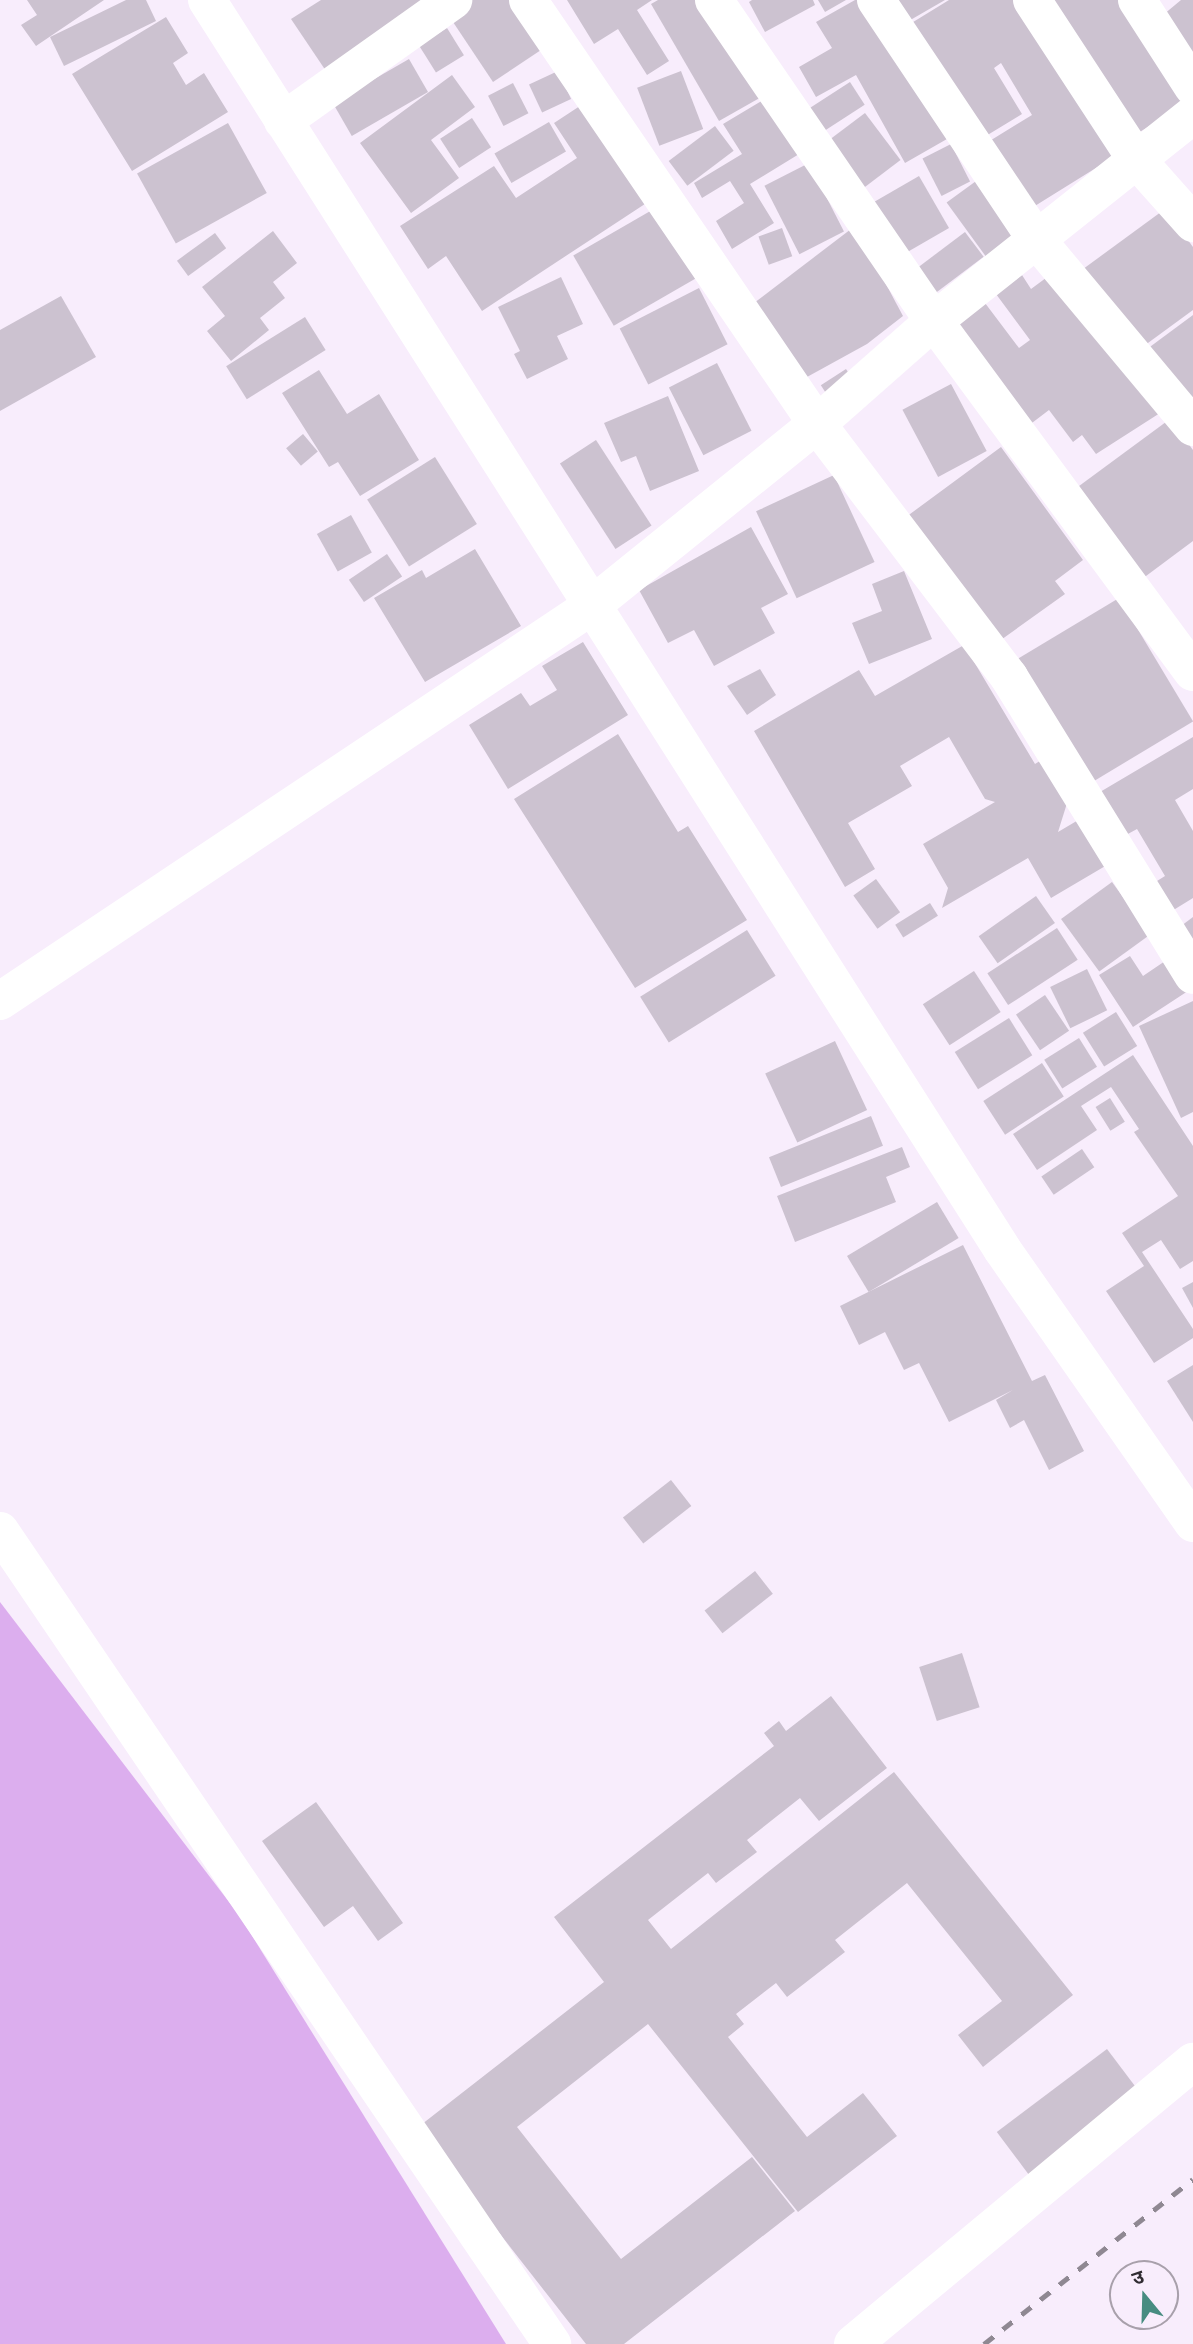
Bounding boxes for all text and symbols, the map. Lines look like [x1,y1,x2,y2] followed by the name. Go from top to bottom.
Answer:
[1109,2260,1179,2330] north arrow
[1129,2265,1147,2289] text: उ

